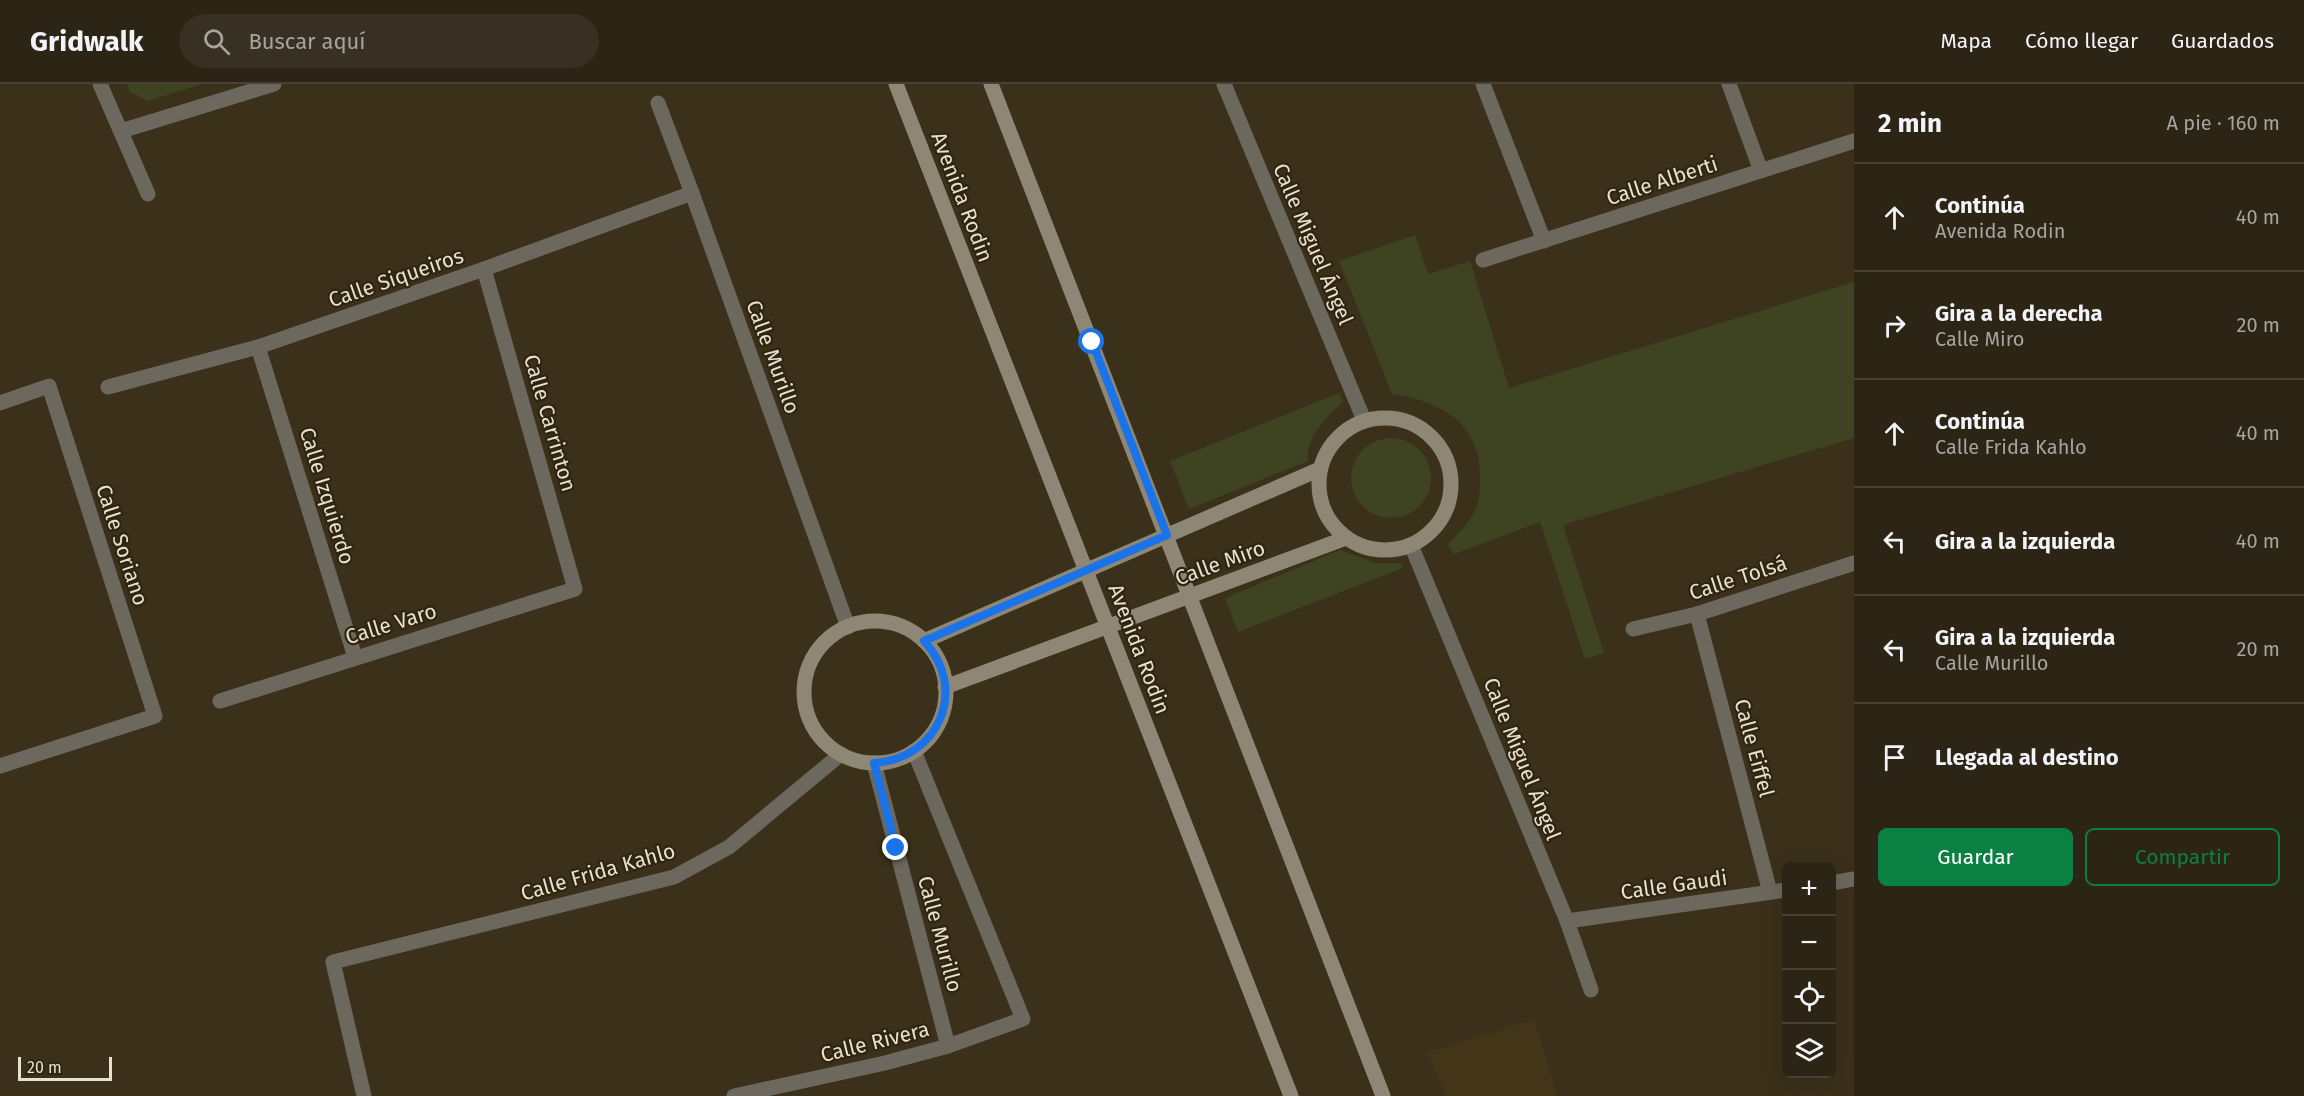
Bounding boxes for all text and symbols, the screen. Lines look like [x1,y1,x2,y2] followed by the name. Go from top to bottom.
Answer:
[179,14,599,68] search box
[30,25,143,58] text: Gridwalk
[200,25,233,58] icon: search
[248,28,366,55] text: Buscar aquí
[1940,28,1992,54] text: Mapa
[2025,28,2138,54] text: Cómo llegar
[2171,28,2274,54] text: Guardados
[1878,108,1942,139] text: 2 min
[2167,111,2280,135] text: A pie · 160 m
[925,128,999,266] street label: Avenida Rodin
[1603,151,1721,211] street label: Calle Alberti
[1267,159,1359,329] street label: Calle Miguel Ángel
[1935,192,2025,219] text: Continúa
[1878,201,1911,234] icon: ahead
[2236,205,2280,229] text: 40 m
[1935,219,2065,243] text: Avenida Rodin
[325,243,467,313] street label: Calle Siqueiros
[740,297,806,417] street label: Calle Murillo
[1935,300,2103,327] text: Gira a la derecha
[1878,309,1911,342] icon: right
[2237,313,2280,337] text: 20 m
[1935,327,2025,351] text: Calle Miro
[1078,328,1104,354] route start
[518,352,582,494] street label: Calle Carrinton
[1935,408,2025,435] text: Continúa
[1878,417,1911,450] icon: ahead
[2236,421,2280,445] text: 40 m
[294,424,360,568] street label: Calle Izquierdo
[1935,435,2087,459] text: Calle Frida Kahlo
[90,481,154,609] street label: Calle Soriano
[1878,525,1911,558] icon: left
[1935,528,2115,555] text: Gira a la izquierda
[2236,529,2280,553] text: 40 m
[1171,535,1269,591] street label: Calle Miro
[1686,550,1790,606] street label: Calle Tolsá
[1102,580,1176,718] street label: Avenida Rodin
[342,598,440,650] street label: Calle Varo
[1935,624,2115,651] text: Gira a la izquierda
[1878,633,1911,666] icon: left
[2237,637,2280,661] text: 20 m
[1935,651,2048,675] text: Calle Murillo
[1478,674,1566,844] street label: Calle Miguel Ángel
[1728,696,1780,800] street label: Calle Eiffel
[1878,741,1911,774] icon: arrive
[1935,744,2119,771] text: Llegada al destino
[1878,828,2073,886] button: Guardar
[2085,828,2280,886] button: Compartir
[882,834,908,860] route end
[518,838,678,906] street label: Calle Frida Kahlo
[1782,862,1836,1078] map controls
[1782,862,1836,916] button: +
[1619,865,1729,905] street label: Calle Gaudi
[912,873,968,995] street label: Calle Murillo
[1782,916,1836,970] button: −
[1782,970,1836,1024] button: locate
[818,1016,932,1068] street label: Calle Rivera
[1782,1024,1836,1078] button: layers
[18,1054,112,1082] scale bar
[27,1058,62,1077] text: 20 m

